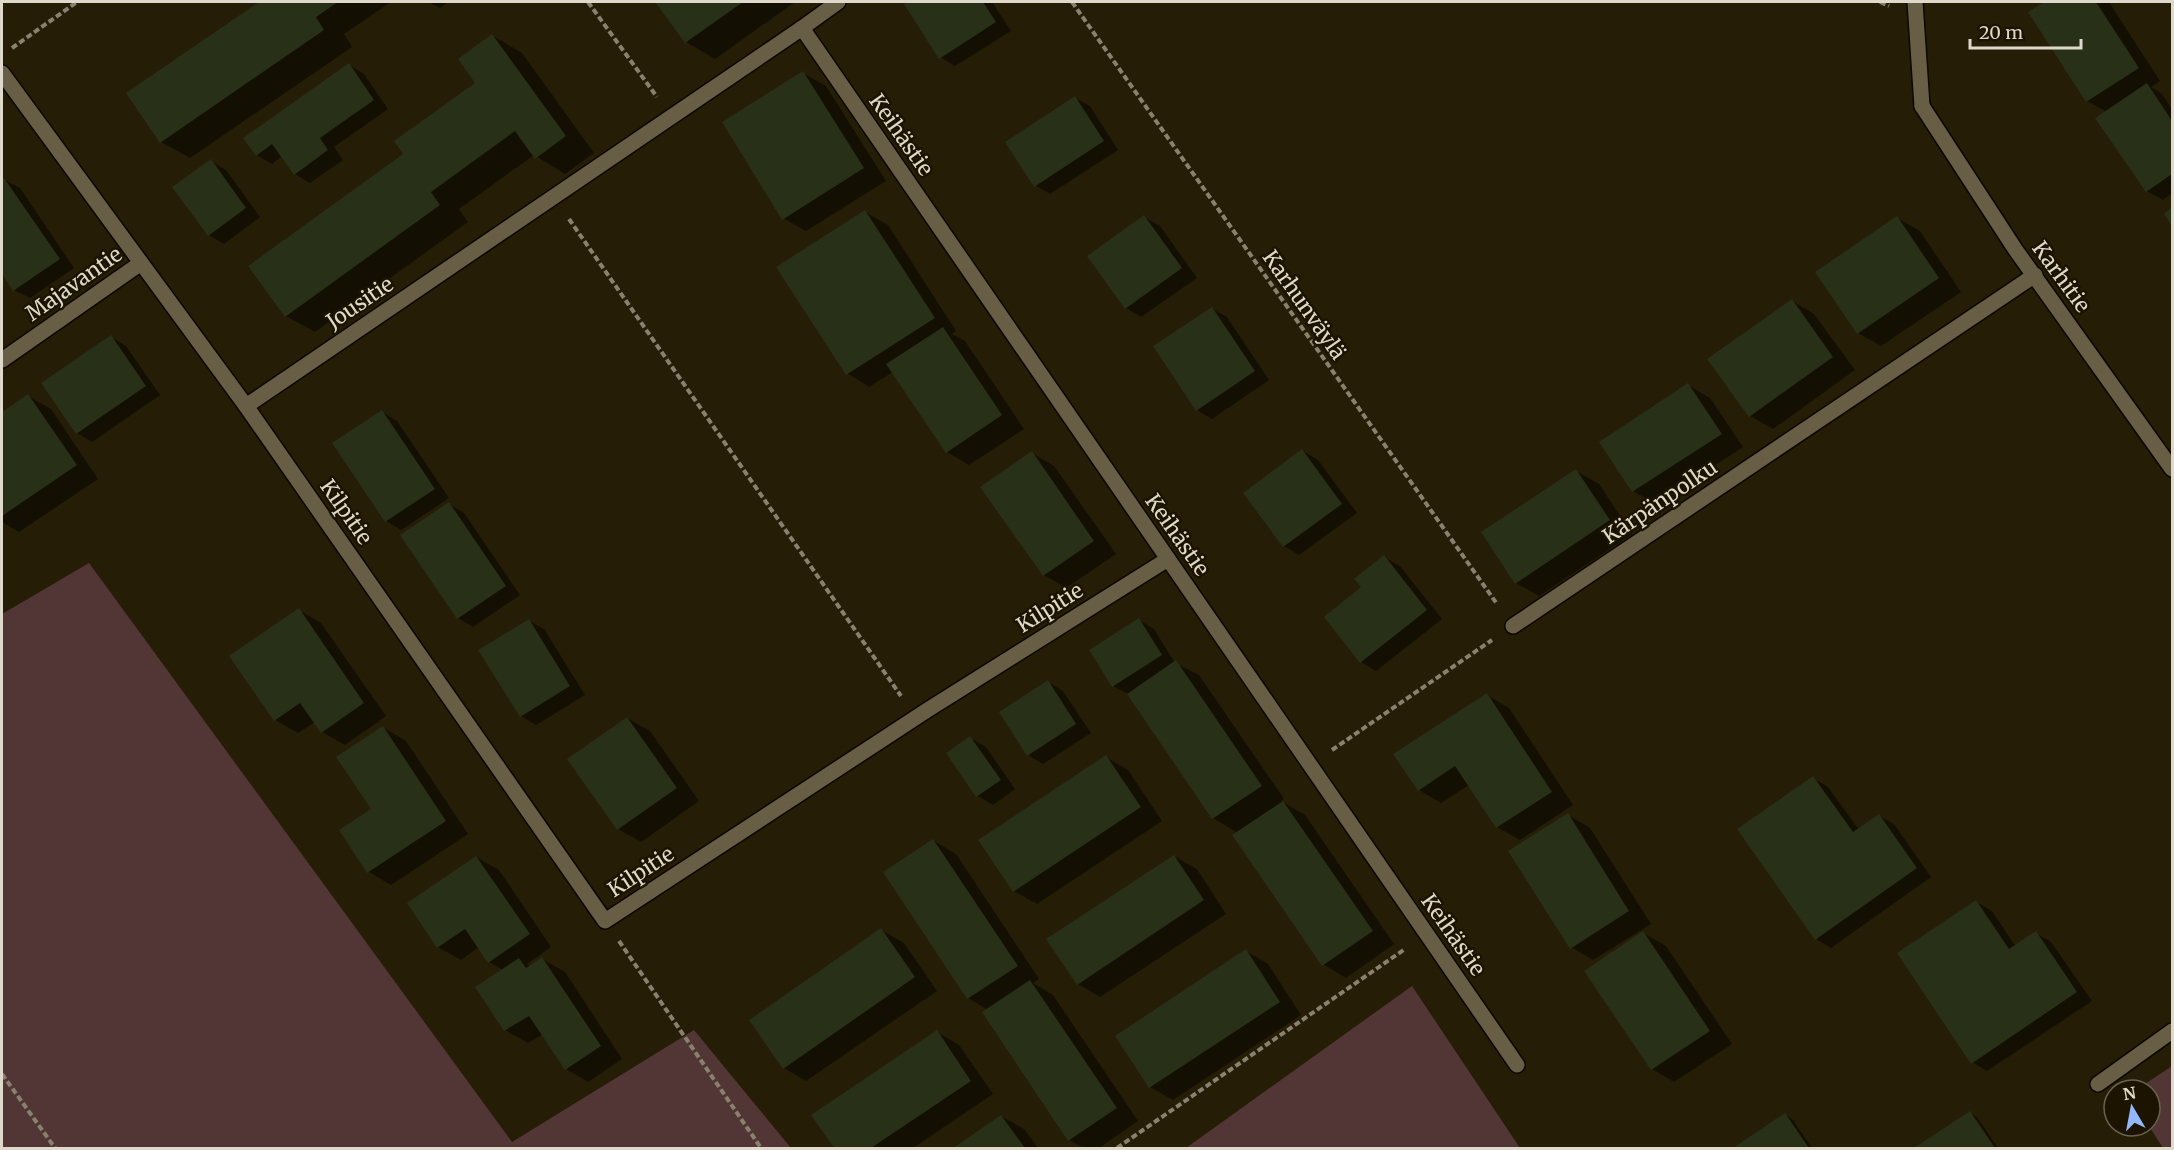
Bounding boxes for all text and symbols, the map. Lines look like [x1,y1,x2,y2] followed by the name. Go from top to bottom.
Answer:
[1970,12,2081,50] scale bar
[1979,21,2023,44] text: 20 m
[863,89,939,181] street label: Keihästie
[2026,236,2096,318] street label: Karhitie
[20,240,127,327] street label: Majavantie
[1257,245,1352,365] street label: Karhunväylä
[320,270,398,335] street label: Jousitie
[1597,453,1722,550] street label: Kärpänpolku
[314,474,379,550] street label: Kilpitie
[1139,489,1215,581] street label: Keihästie
[1011,577,1088,639] street label: Kilpitie
[603,840,679,903] street label: Kilpitie
[1415,889,1491,981] street label: Keihästie
[2102,1078,2162,1138] north arrow
[2121,1082,2138,1104] text: N

